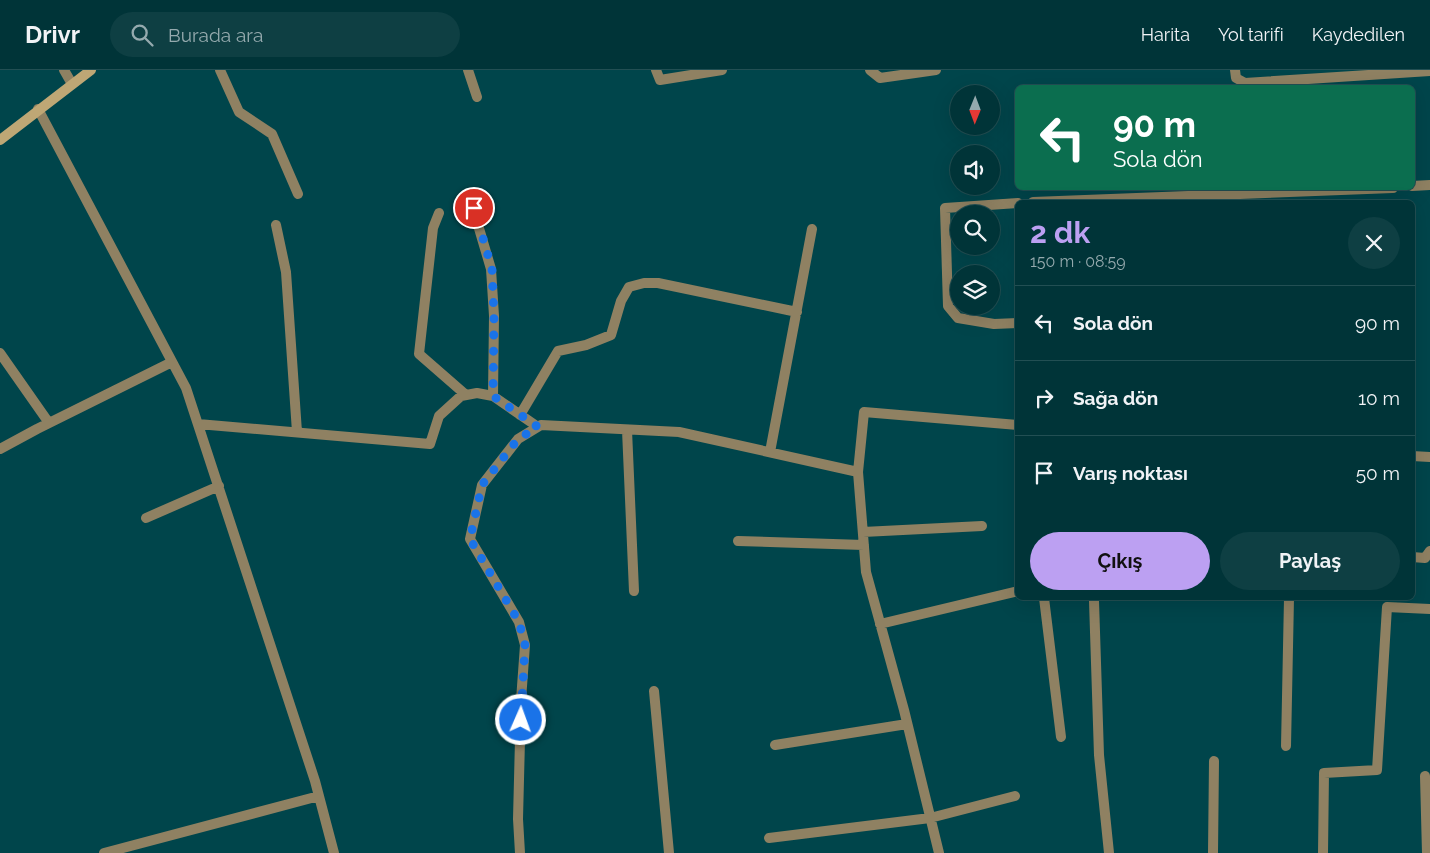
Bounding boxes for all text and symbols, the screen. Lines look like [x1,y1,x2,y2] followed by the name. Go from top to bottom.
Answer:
[110,12,460,57] search box
[25,20,80,49] text: Drivr
[128,21,156,49] icon: search
[168,24,263,46] text: Burada ara
[1141,24,1190,45] text: Harita
[1218,24,1284,45] text: Yol tarifi
[1312,24,1405,45] text: Kaydedilen
[950,85,1000,135] north arrow
[950,85,1000,315] map controls
[1113,104,1196,145] text: 90 m
[1030,105,1095,170] icon: left
[950,145,1000,195] button: sound
[1113,146,1203,172] text: Sola dön
[453,187,495,229] pin
[460,194,488,222] icon: arrive
[950,205,1000,255] button: search
[1030,215,1090,250] text: 2 dk
[1348,217,1400,269] button: close
[1030,252,1126,271] text: 150 m · 08:59
[950,265,1000,315] button: layers
[1030,309,1058,337] icon: left
[1073,312,1153,334] text: Sola dön
[1355,312,1400,334] text: 90 m
[1030,384,1058,412] icon: right
[1073,387,1158,409] text: Sağa dön
[1358,387,1400,409] text: 10 m
[1030,459,1058,487] icon: arrive
[1073,462,1188,484] text: Varış noktası
[1356,462,1400,484] text: 50 m
[1030,532,1210,590] button: Çıkış
[1220,532,1400,590] button: Paylaş
[494,693,546,745] position arrow

